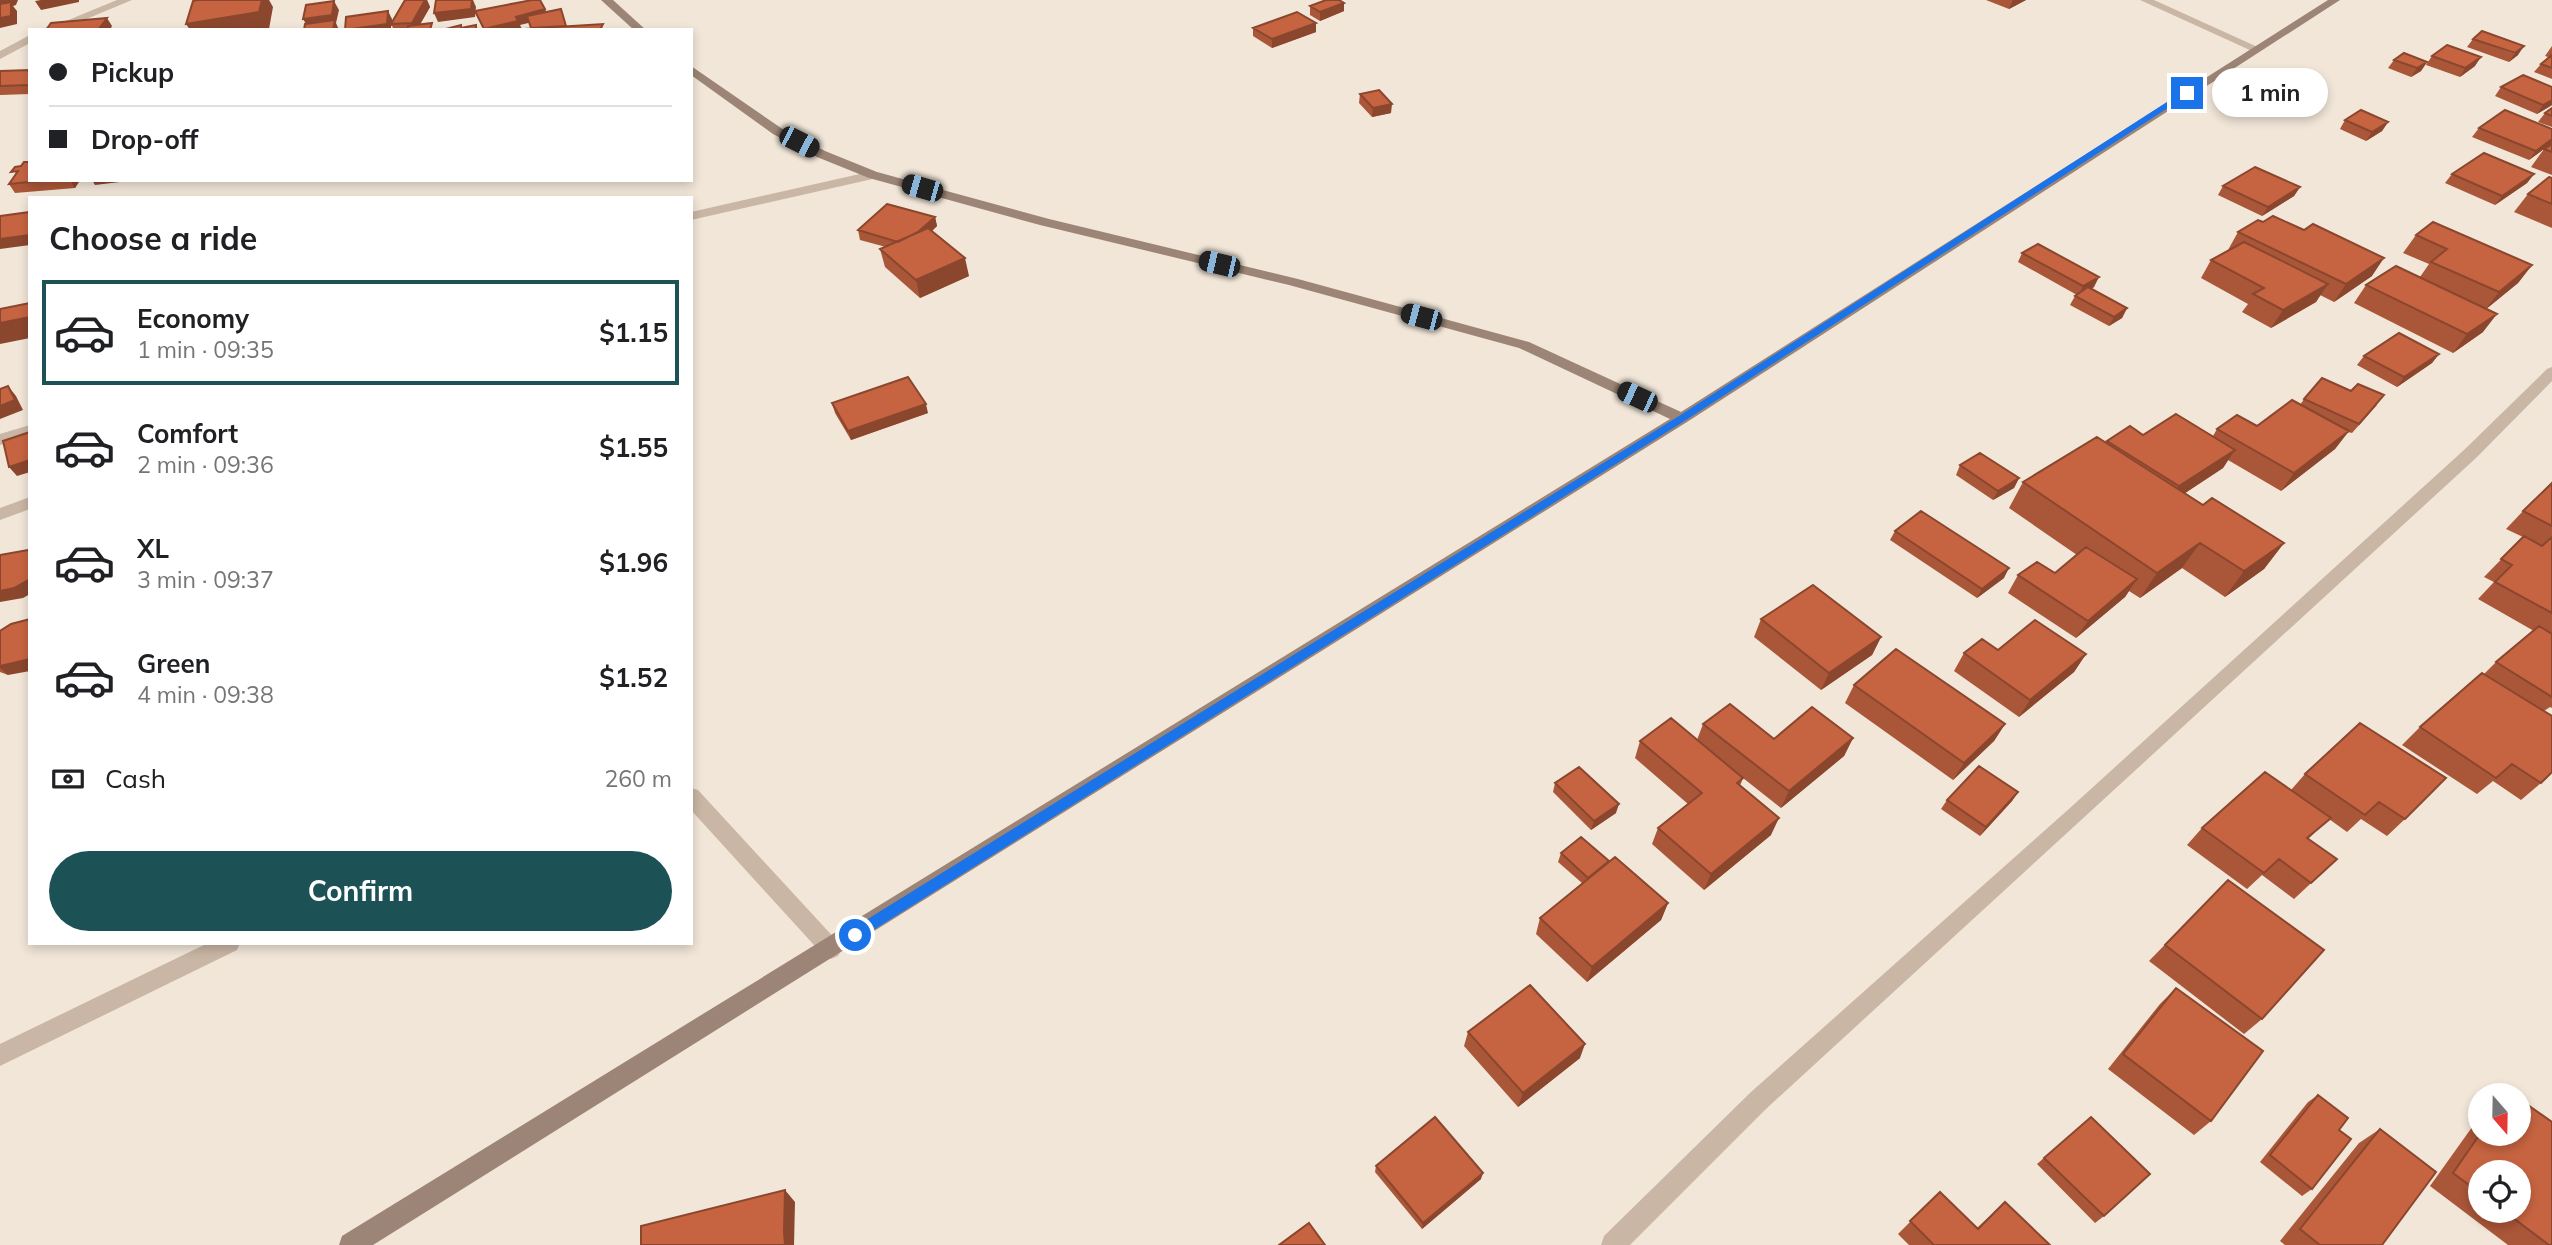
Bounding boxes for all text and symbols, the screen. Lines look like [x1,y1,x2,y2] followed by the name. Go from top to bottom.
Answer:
[91,56,174,89] text: Pickup
[2212,68,2327,118] callout: 1 min
[2171,77,2203,109] route end
[2240,78,2300,107] text: 1 min
[91,123,198,156] text: Drop-off
[776,123,823,161] car
[899,172,946,204] car
[49,218,257,258] text: Choose a ride
[1197,249,1242,279] car
[53,301,116,364] icon: car
[1398,301,1445,333] car
[137,302,249,335] text: Economy
[599,316,668,349] text: $1.15
[137,335,274,364] text: 1 min · 09:35
[1614,379,1661,415] car
[53,416,116,479] icon: car
[137,417,238,450] text: Comfort
[599,431,668,464] text: $1.55
[137,450,274,479] text: 2 min · 09:36
[53,531,116,594] icon: car
[137,532,169,565] text: XL
[599,546,668,579] text: $1.96
[137,565,274,594] text: 3 min · 09:37
[53,646,116,709] icon: car
[137,647,210,680] text: Green
[599,661,668,694] text: $1.52
[137,680,274,709] text: 4 min · 09:38
[49,760,87,798] icon: cash
[105,762,166,795] text: Cash
[604,764,672,793] text: 260 m
[49,851,672,931] button: Confirm
[839,919,871,951] route start
[2468,1083,2530,1146] north arrow
[2468,1083,2531,1223] map controls
[2468,1160,2531,1223] button: locate

